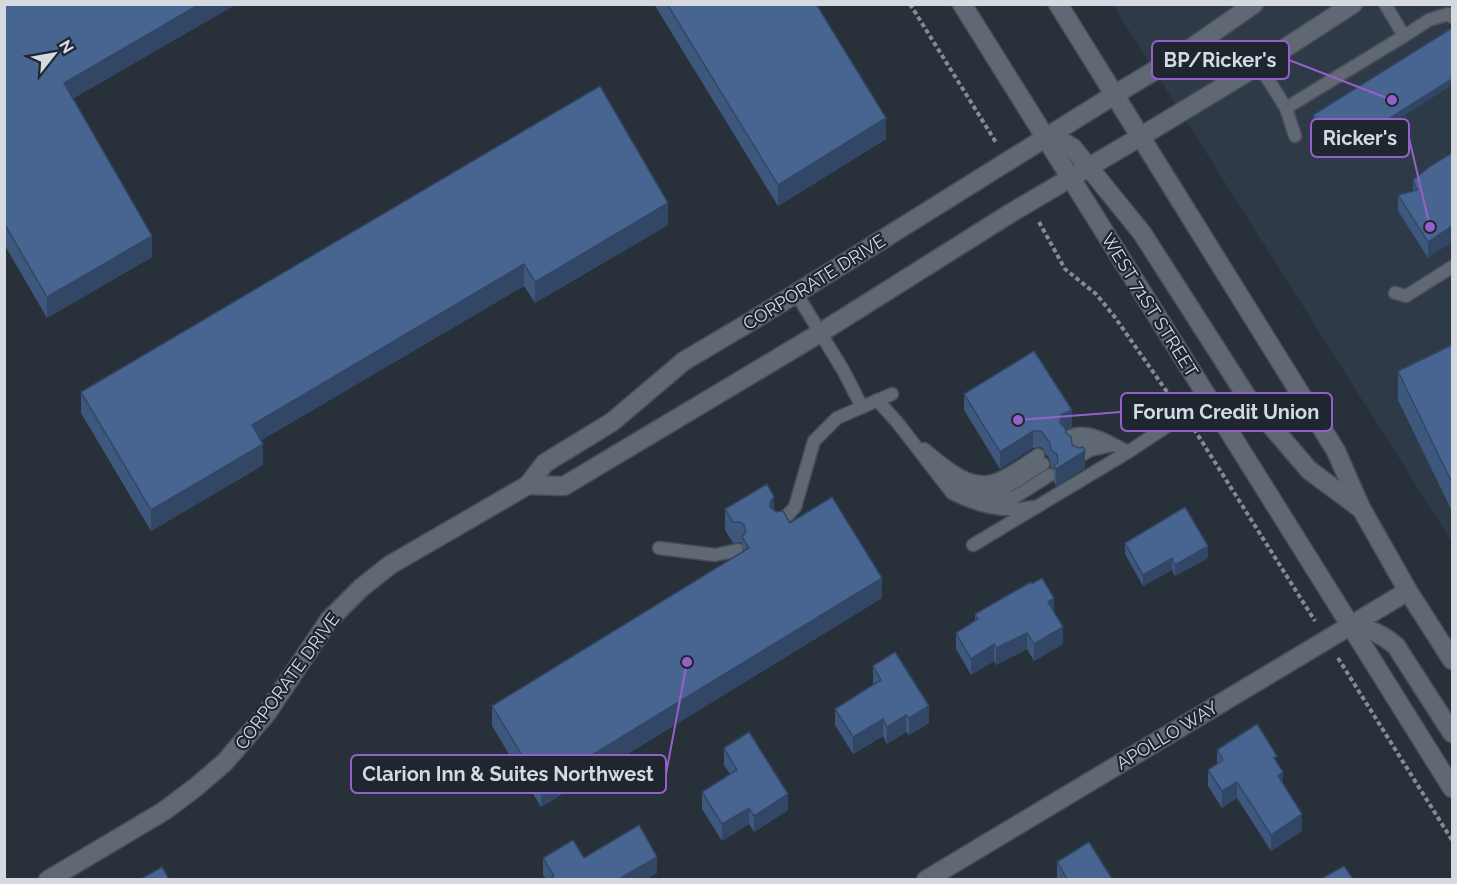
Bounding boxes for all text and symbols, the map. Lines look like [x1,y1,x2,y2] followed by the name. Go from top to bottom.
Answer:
[24,24,84,84] north arrow
[55,36,78,57] text: N
[1152,41,1289,79] callout: BP/Ricker's
[1164,48,1277,72] text: BP/Ricker's
[1311,119,1409,157] callout: Ricker's
[1323,126,1397,150] text: Ricker's
[1097,229,1203,381] street label: WEST 71ST STREET
[739,230,889,334] street label: CORPORATE DRIVE
[1121,393,1332,431] callout: Forum Credit Union
[1133,400,1319,424] text: Forum Credit Union
[230,609,344,753] street label: CORPORATE DRIVE
[1112,696,1222,774] street label: APOLLO WAY
[351,755,666,793] callout: Clarion Inn & Suites Northwest
[362,762,654,786] text: Clarion Inn & Suites Northwest

